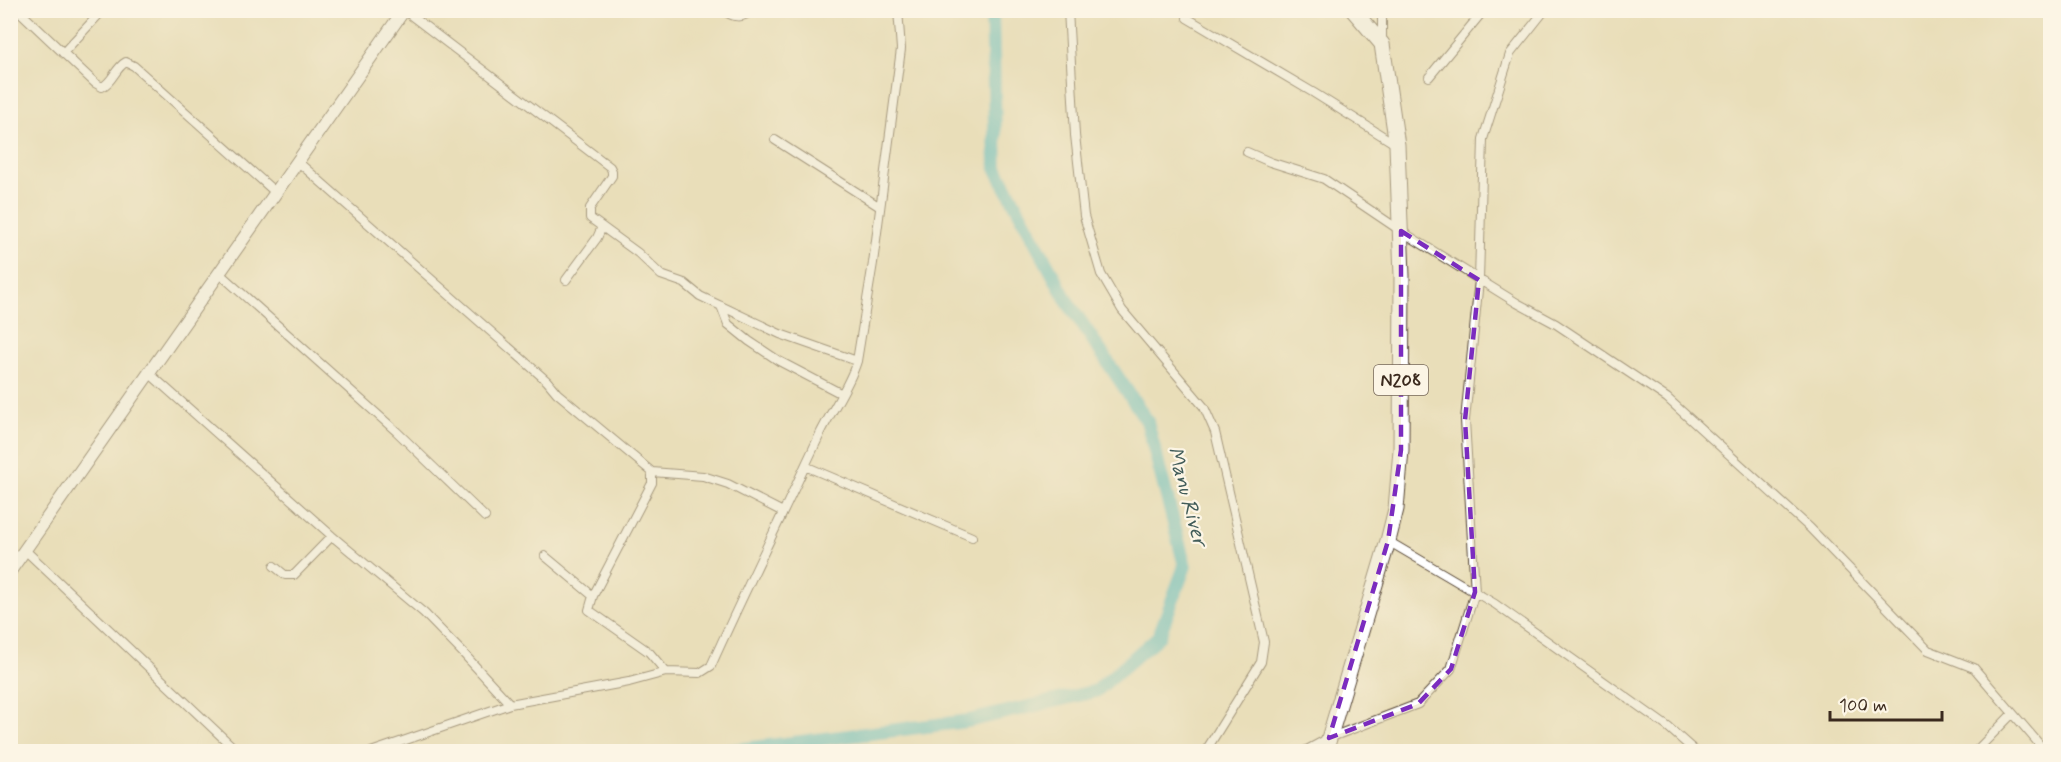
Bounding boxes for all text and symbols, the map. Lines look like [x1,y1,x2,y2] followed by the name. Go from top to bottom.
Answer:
[1374,365,1428,395] road number: N208
[1160,444,1215,552] water label: Manu River
[1830,684,1942,722] scale bar
[1839,694,1887,718] text: 100 m

